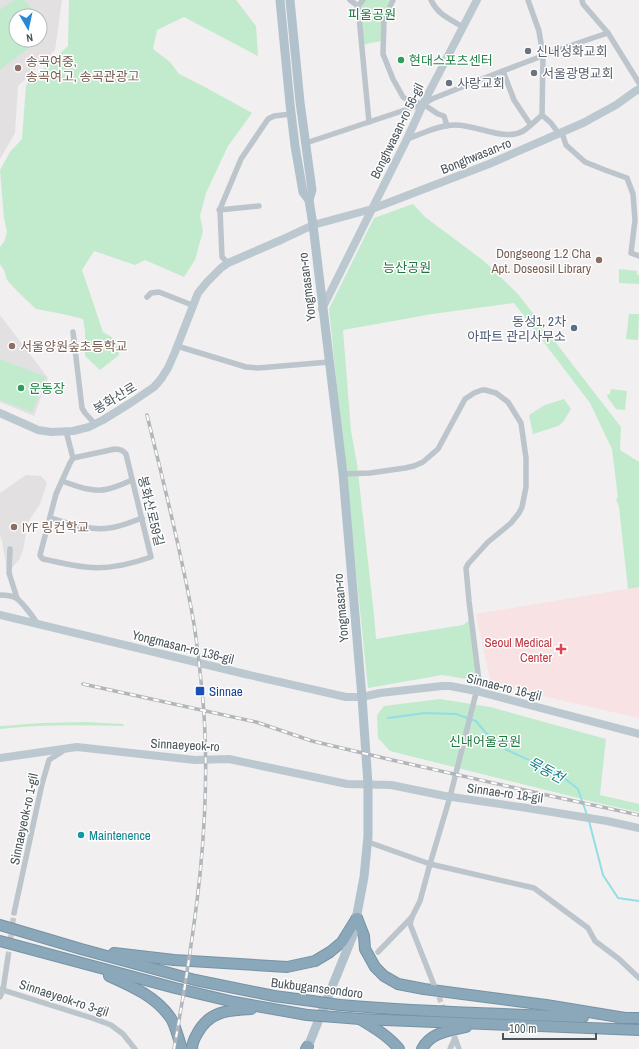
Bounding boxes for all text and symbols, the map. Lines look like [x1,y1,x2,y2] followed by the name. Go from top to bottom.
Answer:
[348,6,396,23] park label: 피울공원
[8,8,48,48] north arrow
[25,30,34,45] text: N
[536,43,608,60] place label: 신내성화교회
[523,46,533,56] marker: 신내성화교회
[409,52,493,69] place label: 현대스포츠센터
[26,53,140,85] place label: 송곡여중, 송곡여고, 송곡관광고
[396,55,406,65] marker: 현대스포츠센터
[13,63,23,73] marker: 송곡여중, 송곡여고, 송곡관광고
[542,65,614,82] place label: 서울광명교회
[529,68,539,78] marker: 서울광명교회
[457,75,505,92] place label: 사랑교회
[444,78,454,88] marker: 사랑교회
[366,80,428,182] street label: Bonghwasan-ro 56-gil
[438,134,514,178] street label: Bonghwasan-ro
[490,245,592,277] place label: Dongseong 1.2 Cha Apt. Doseosil Library
[294,252,320,322] street label: Yongmasan-ro
[594,255,604,265] marker: Dongseong 1.2 Cha Apt. Doseosil Library
[383,259,431,276] park label: 능산공원
[467,313,566,345] place label: 동성1, 2차 아파트 관리사무소
[569,323,579,333] marker: 동성1, 2차 아파트 관리사무소
[20,338,128,355] place label: 서울양원숲초등학교
[7,341,17,351] marker: 서울양원숲초등학교
[90,378,140,418] street label: 봉화산로
[29,380,65,397] place label: 운동장
[16,383,26,393] marker: 운동장
[134,474,168,548] street label: 봉화산로59길
[22,519,89,536] place label: IYF 링컨학교
[9,522,19,532] marker: IYF 링컨학교
[330,573,352,643] street label: Yongmasan-ro
[130,626,236,668] street label: Yongmasan-ro 136-gil
[484,634,552,666] place label: Seoul Medical Center
[555,643,567,655] marker: Seoul Medical Center
[465,670,543,704] street label: Sinnae-ro 16-gil
[209,683,243,700] place label: Sinnae
[194,685,206,697] marker: Sinnae
[449,733,521,750] park label: 신내어울공원
[150,735,220,755] street label: Sinnaeyeok-ro
[525,753,568,788] water label: 묵동천
[6,772,42,866] street label: Sinnaeyeok-ro 1-gil
[466,779,544,807] street label: Sinnae-ro 18-gil
[89,827,151,844] place label: Maintenence
[76,830,86,840] marker: Maintenence
[270,974,364,1002] street label: Bukbuganseondoro
[17,976,111,1020] street label: Sinnaeyeok-ro 3-gil
[503,1015,596,1041] scale bar
[509,1021,536,1037] text: 100 m

